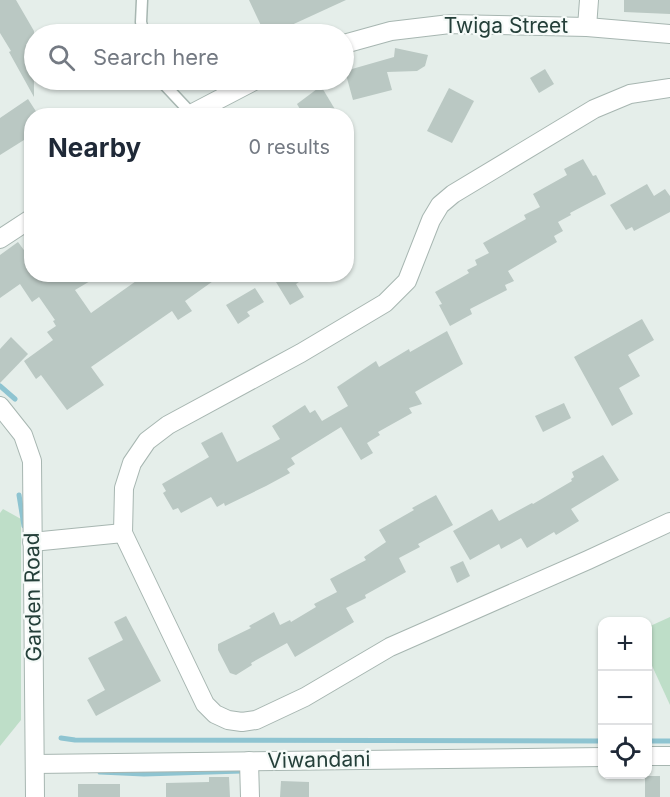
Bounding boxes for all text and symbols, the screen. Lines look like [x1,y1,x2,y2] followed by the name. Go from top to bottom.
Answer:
[444,13,568,38] street label: Twiga Street
[24,24,354,90] search box
[45,41,78,74] icon: search
[93,44,219,70] text: Search here
[48,132,141,163] text: Nearby
[248,135,330,159] text: 0 results
[19,532,46,662] street label: Garden Road
[598,617,652,779] map controls
[598,617,652,671] button: +
[598,671,652,725] button: −
[598,725,652,779] button: locate
[267,746,371,773] street label: Viwandani

